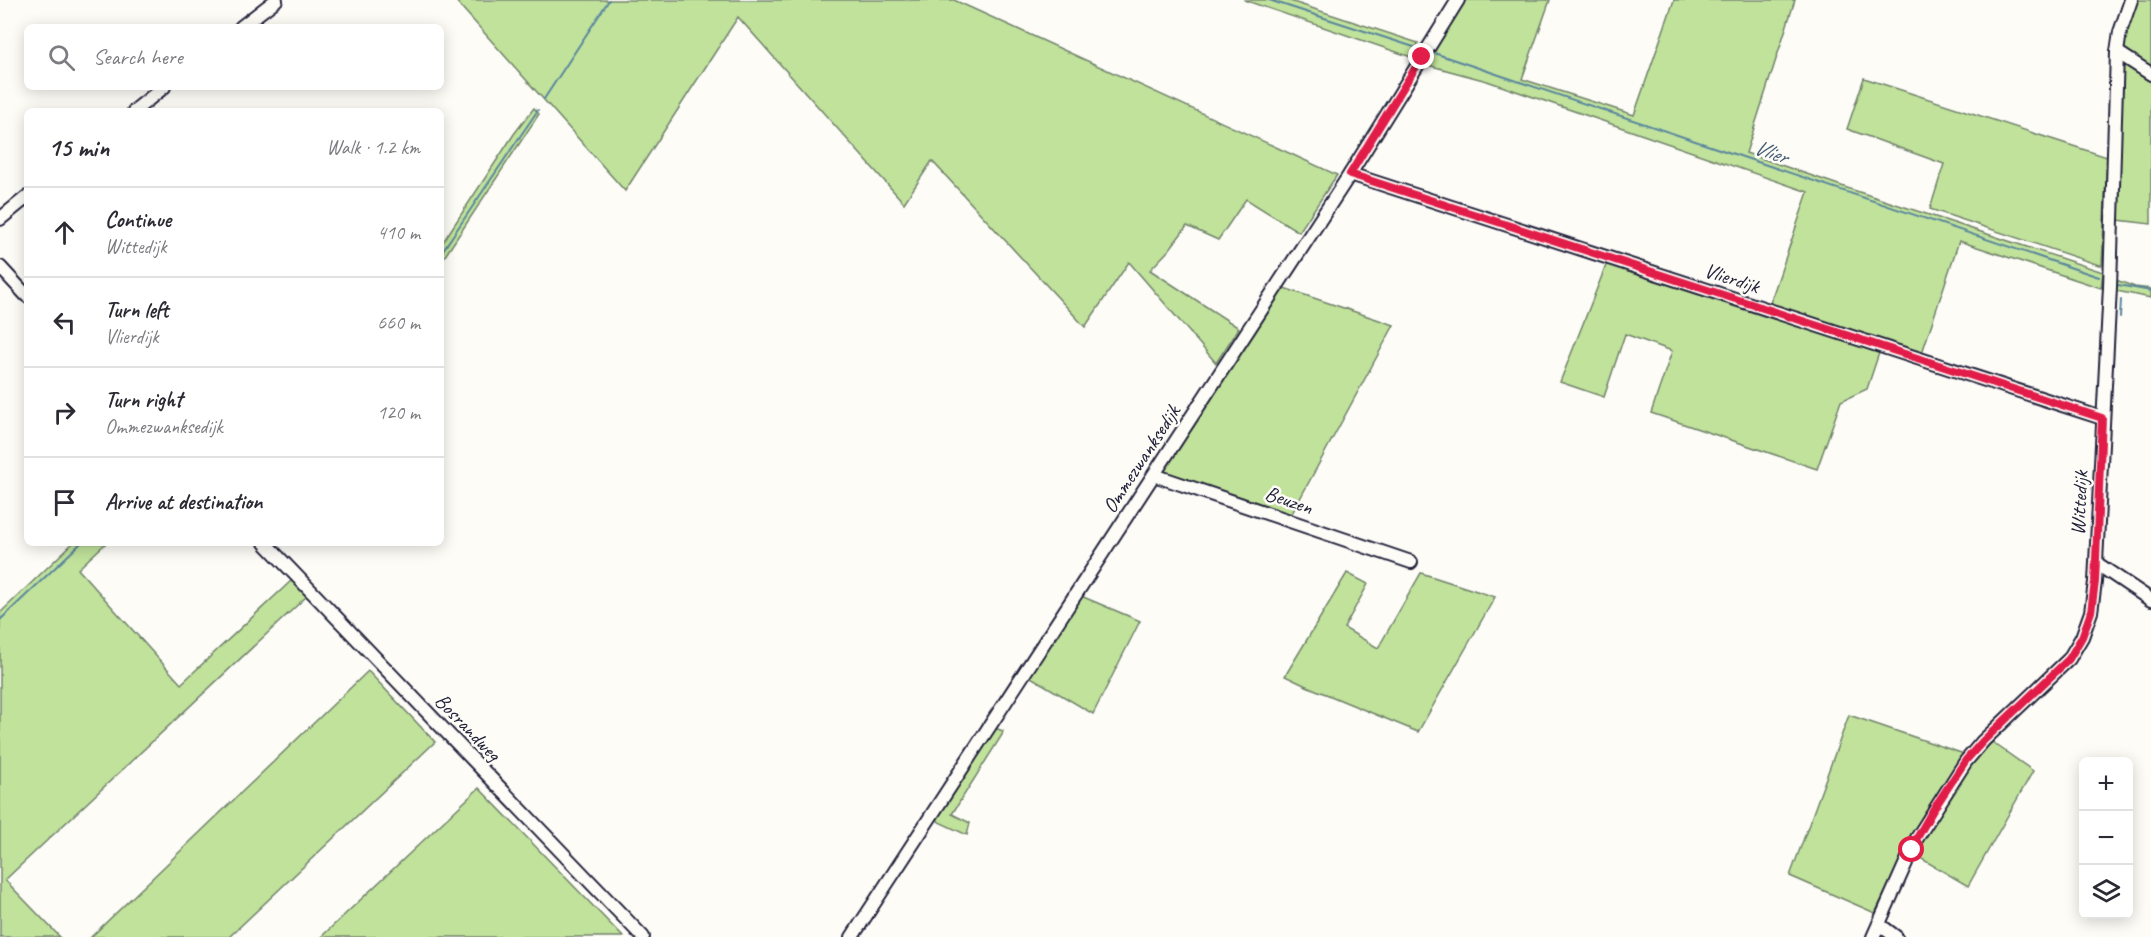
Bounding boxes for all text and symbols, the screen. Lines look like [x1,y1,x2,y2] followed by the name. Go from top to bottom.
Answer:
[24,24,444,90] search box
[45,41,78,74] icon: search
[93,43,183,71] text: Search here
[1408,43,1434,69] route end
[48,131,109,164] text: 15 min
[1750,133,1794,172] water label: Vlier
[326,135,420,160] text: Walk · 1.2 km
[105,206,171,234] text: Continue
[48,216,81,249] icon: ahead
[377,220,420,245] text: 410 m
[105,234,166,259] text: Wittedijk
[1701,257,1764,299] street label: Vlierdijk
[105,296,169,324] text: Turn left
[48,306,81,339] icon: left
[377,310,420,335] text: 660 m
[105,324,159,349] text: Vlierdijk
[105,386,182,414] text: Turn right
[48,396,81,429] icon: right
[1096,398,1187,518] street label: Ommezwanksedijk
[377,400,420,425] text: 120 m
[105,414,223,439] text: Ommezwanksedijk
[2064,469,2094,536] street label: Wittedijk
[1262,480,1317,520] street label: Beuzen
[48,486,81,519] icon: arrive
[105,488,262,516] text: Arrive at destination
[429,688,508,767] street label: Bosrandweg
[2079,757,2133,919] map controls
[2079,757,2133,811] button: +
[2079,811,2133,865] button: −
[1898,836,1924,862] route start
[2079,865,2133,919] button: layers

